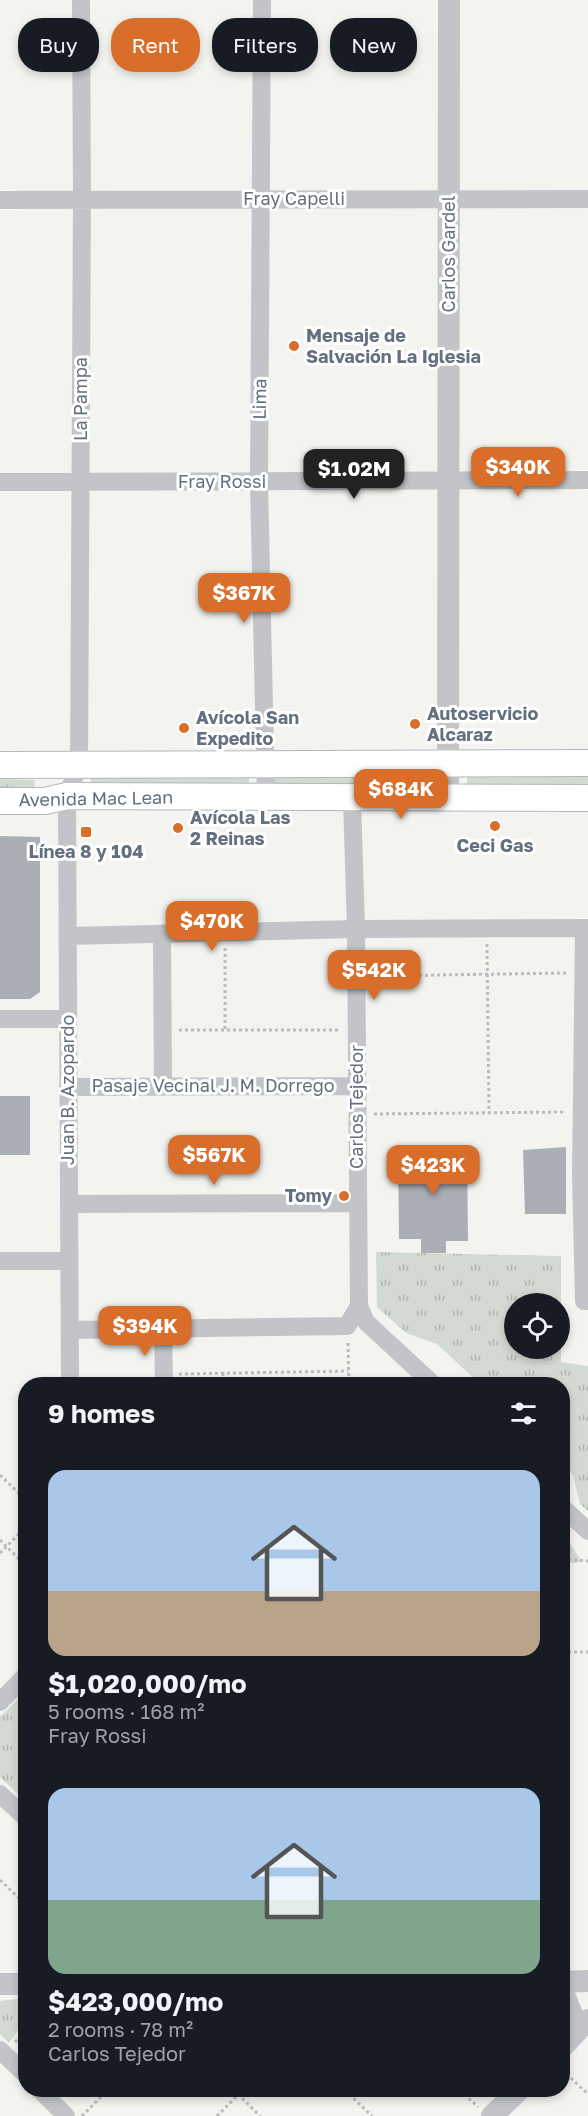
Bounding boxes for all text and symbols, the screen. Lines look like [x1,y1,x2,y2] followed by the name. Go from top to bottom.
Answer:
[18,18,99,72] chip: Buy
[111,18,200,72] chip: Rent
[212,18,318,72] chip: Filters
[330,18,417,72] chip: New
[243,187,345,209] street label: Fray Capelli
[437,195,459,312] street label: Carlos Gardel
[306,324,481,367] place label: Mensaje de Salvación La Iglesia
[287,339,301,353] marker: Mensaje de Salvación La Iglesia
[69,357,91,441] street label: La Pampa
[248,378,270,420] street label: Lima
[476,447,560,498] pin: $340K
[305,449,403,500] pin: $1.02M
[485,454,551,478] text: $340K
[317,456,391,480] text: $1.02M
[178,470,266,492] street label: Fray Rossi
[202,573,286,624] pin: $367K
[212,580,276,604] text: $367K
[427,702,538,745] place label: Autoservicio Alcaraz
[196,706,299,749] place label: Avícola San Expedito
[408,717,422,731] marker: Autoservicio Alcaraz
[177,721,191,735] marker: Avícola San Expedito
[359,769,443,820] pin: $684K
[368,776,434,800] text: $684K
[19,786,173,810] street label: Avenida Mac Lean
[190,806,291,849] place label: Avícola Las 2 Reinas
[488,819,502,833] marker: Ceci Gas
[171,821,185,835] marker: Avícola Las 2 Reinas
[79,825,93,839] marker: Línea 8 y 104
[457,834,533,856] place label: Ceci Gas
[28,840,144,862] place label: Línea 8 y 104
[170,901,254,952] pin: $470K
[180,908,244,932] text: $470K
[332,950,416,1001] pin: $542K
[342,957,406,981] text: $542K
[56,1015,78,1165] street label: Juan B. Azopardo
[345,1045,367,1169] street label: Carlos Tejedor
[91,1074,335,1096] street label: Pasaje Vecinal J. M. Dorrego
[172,1135,256,1186] pin: $567K
[182,1142,246,1166] text: $567K
[391,1145,475,1196] pin: $423K
[401,1152,465,1176] text: $423K
[285,1184,332,1206] place label: Tomy
[337,1189,351,1203] marker: Tomy
[504,1293,570,1359] map controls
[504,1293,570,1359] button: locate
[103,1306,187,1357] pin: $394K
[112,1313,178,1337] text: $394K
[507,1397,540,1430] icon: filters
[48,1398,155,1429] text: 9 homes
[240,1509,348,1617] icon: home
[48,1668,247,1699] text: $1,020,000/mo
[48,1699,204,1723] text: 5 rooms · 168 m²
[48,1723,147,1747] text: Fray Rossi
[240,1827,348,1935] icon: home
[48,1986,223,2017] text: $423,000/mo
[48,2017,193,2041] text: 2 rooms · 78 m²
[48,2041,186,2065] text: Carlos Tejedor

